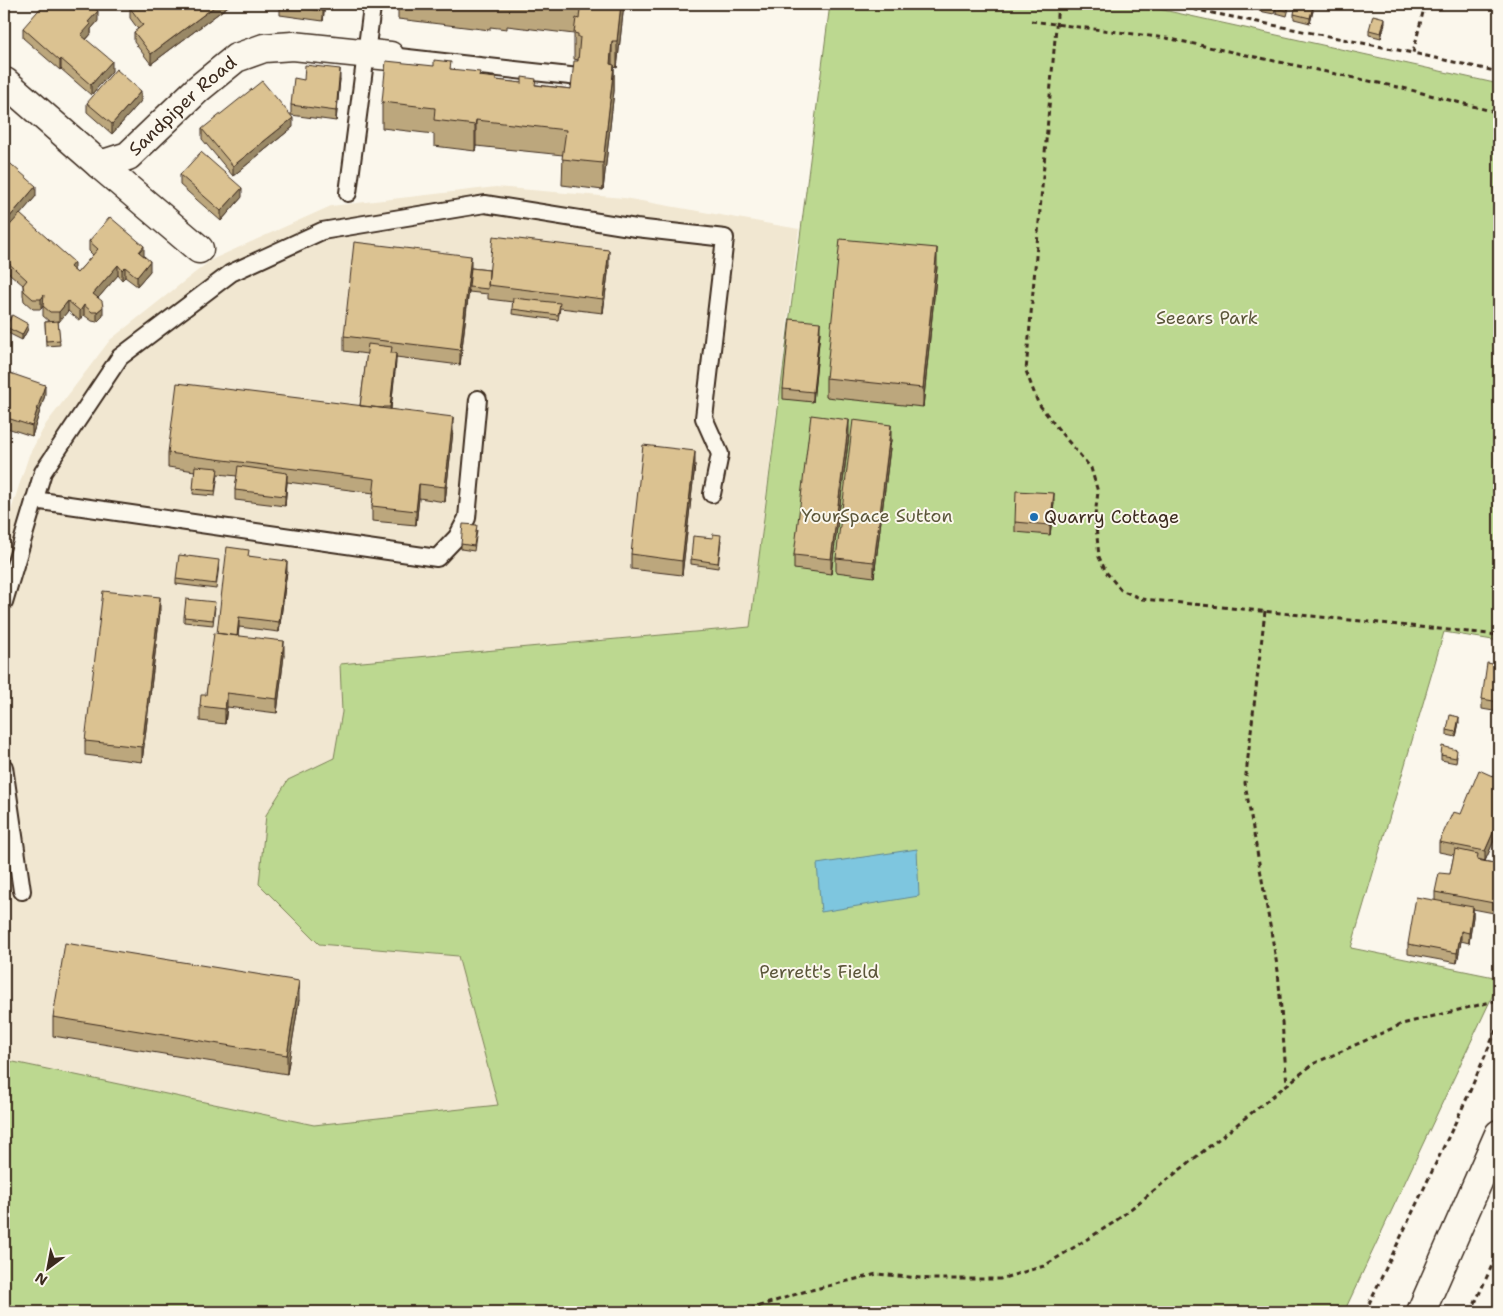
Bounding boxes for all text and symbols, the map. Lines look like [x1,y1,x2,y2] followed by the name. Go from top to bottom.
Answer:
[123,50,242,161] street label: Sandpiper Road
[1156,306,1258,330] park label: Seears Park
[802,504,952,528] park label: YourSpace Sutton
[1044,505,1179,529] place label: Quarry Cottage
[1028,511,1040,523] marker: Quarry Cottage
[759,960,879,984] park label: Perrett's Field
[22,1244,72,1294] north arrow
[32,1268,51,1290] text: N

